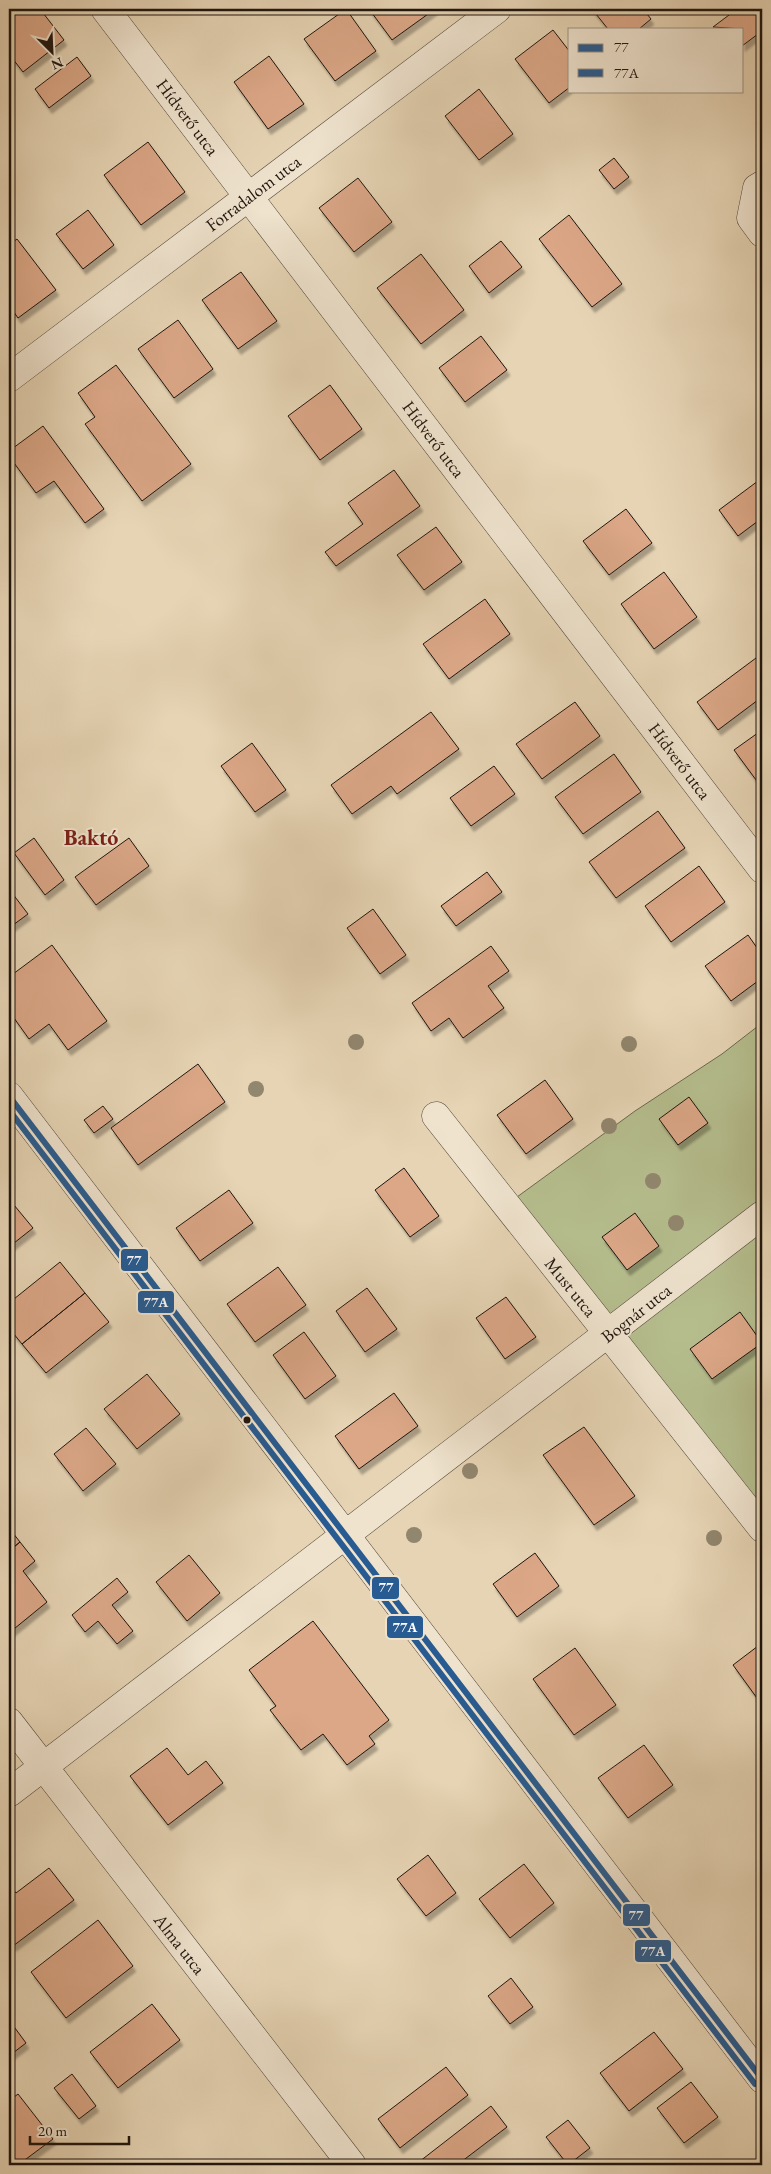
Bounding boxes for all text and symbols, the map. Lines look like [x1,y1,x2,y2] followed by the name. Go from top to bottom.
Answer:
[28,28,78,78] north arrow
[568,28,744,92] legend
[614,37,629,56] text: 77
[48,53,66,75] text: N
[614,63,639,82] text: 77A
[152,74,225,161] street label: Hídverő utca
[201,149,306,236] street label: Forradalom utca
[398,396,471,483] street label: Hídverő utca
[644,718,717,805] street label: Hídverő utca
[64,823,118,852] district label: Baktó
[120,1248,149,1272] line badge: 77
[127,1251,142,1269] text: 77
[540,1253,603,1322] street label: Must utca
[596,1278,676,1348] street label: Bognár utca
[137,1290,175,1314] line badge: 77A
[144,1293,169,1311] text: 77A
[242,1415,252,1425] unlabelled marker
[371,1576,400,1600] line badge: 77
[379,1578,394,1596] text: 77
[386,1615,424,1639] line badge: 77A
[393,1618,418,1636] text: 77A
[622,1903,651,1927] line badge: 77
[629,1906,644,1924] text: 77
[148,1908,211,1980] street label: Alma utca
[634,1939,672,1963] line badge: 77A
[641,1942,666,1960] text: 77A
[30,2114,129,2146] scale bar
[38,2121,67,2140] text: 20 m

